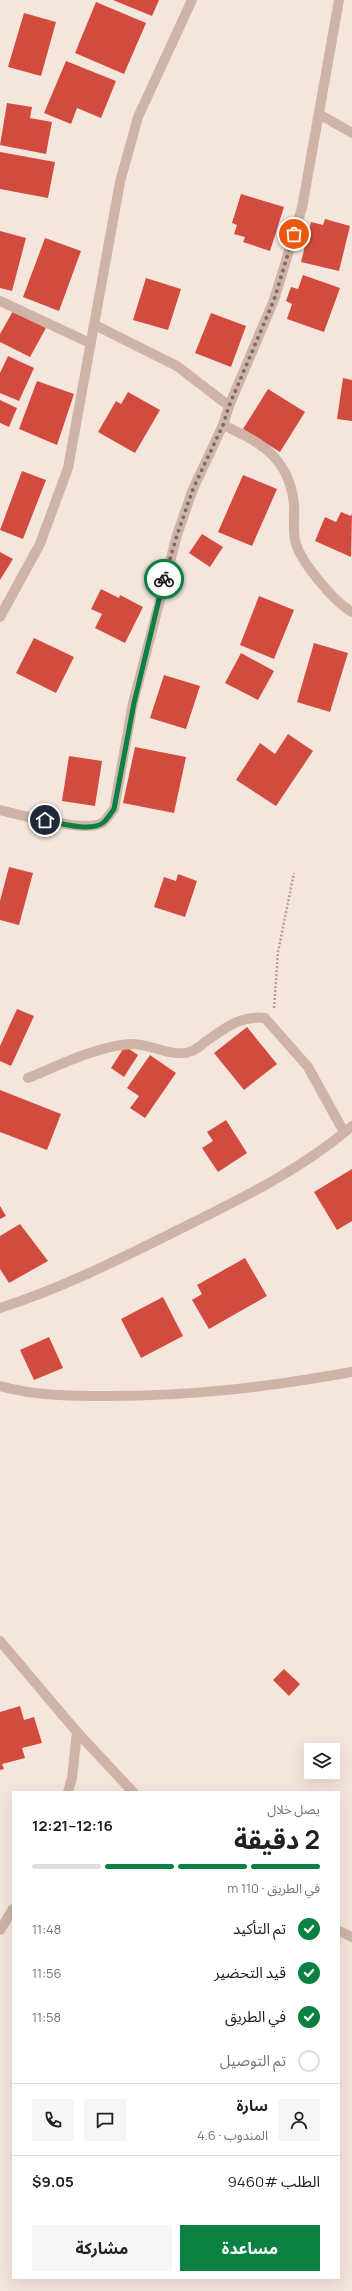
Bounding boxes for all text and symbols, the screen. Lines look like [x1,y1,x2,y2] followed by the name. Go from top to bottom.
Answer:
[277,217,311,251] pin
[283,223,305,245] icon: bag
[144,559,184,599] courier
[153,568,175,590] icon: bike
[28,803,62,837] pin
[34,809,56,831] icon: home
[304,1743,340,1779] map controls
[304,1743,340,1779] button: layers
[267,1800,320,1818] text: يصل خلال
[32,1815,113,1836] text: 12:16–12:21
[234,1821,320,1857] text: 2 دقيقة
[227,1879,320,1897] text: في الطريق · 110 m
[233,1918,286,1939] text: تم التأكيد
[298,1918,320,1940] icon: check
[32,1920,61,1938] text: 11:48
[214,1962,286,1983] text: قيد التحضير
[298,1962,320,1984] icon: check
[32,1964,62,1982] text: 11:56
[225,2006,286,2027] text: في الطريق
[298,2006,320,2028] icon: check
[32,2008,61,2026] text: 11:58
[220,2050,286,2071] text: تم التوصيل
[236,2095,268,2116] text: سارة
[32,2099,74,2141] button: phone
[84,2099,126,2141] button: chat
[278,2099,320,2141] button: person
[197,2126,268,2144] text: المندوب · 4.6
[32,2171,74,2192] text: $9.05
[228,2171,320,2192] text: الطلب #9460
[32,2225,172,2271] button: مشاركة
[180,2225,320,2271] button: مساعدة

